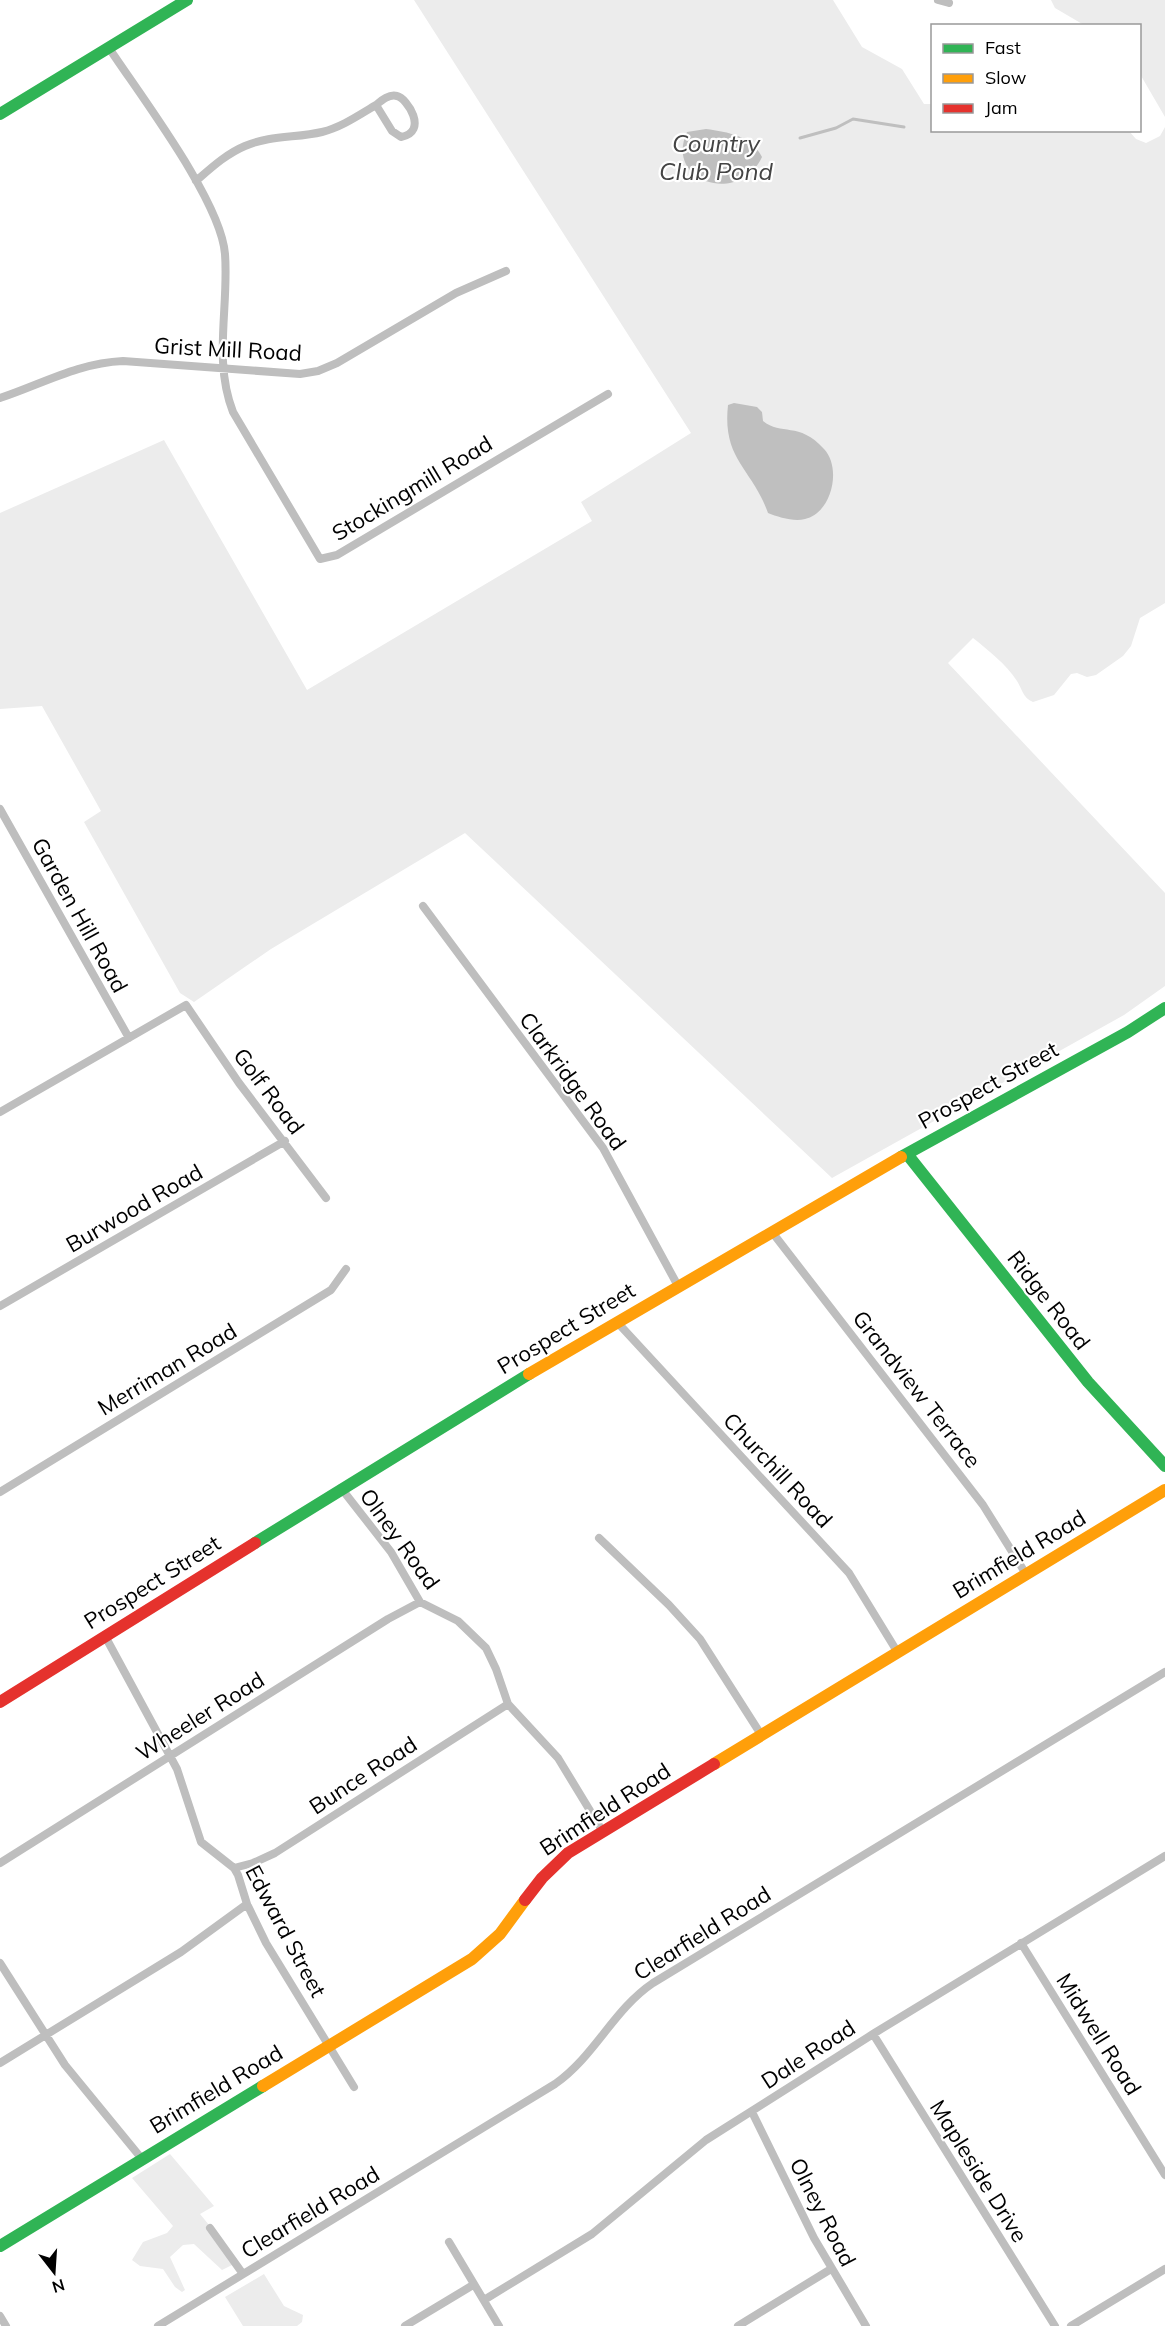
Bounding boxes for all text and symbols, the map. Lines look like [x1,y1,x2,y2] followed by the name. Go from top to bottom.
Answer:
[931,24,1141,132] legend
[985,36,1021,59] text: Fast
[985,66,1027,89] text: Slow
[985,96,1018,119] text: Jam
[659,128,774,186] water label: Country Club Pond
[153,331,303,367] street label: Grist Mill Road
[327,429,497,547] street label: Stockingmill Road
[26,832,134,998] street label: Garden Hill Road
[513,1006,633,1156] street label: Clarkridge Road
[913,1035,1063,1135] street label: Prospect Street
[227,1042,311,1140] street label: Golf Road
[61,1158,207,1258] street label: Burwood Road
[1001,1245,1097,1355] street label: Ridge Road
[492,1276,640,1380] street label: Prospect Street
[847,1305,987,1473] street label: Grandview Terrace
[92,1317,242,1421] street label: Merriman Road
[717,1406,839,1534] street label: Churchill Road
[354,1483,446,1595] street label: Olney Road
[947,1503,1091,1605] street label: Brimfield Road
[79,1529,226,1635] street label: Prospect Street
[131,1665,269,1767] street label: Wheeler Road
[304,1730,422,1820] street label: Bunce Road
[534,1756,676,1862] street label: Brimfield Road
[239,1860,333,2002] street label: Edward Street
[628,1880,776,1986] street label: Clearfield Road
[1050,1968,1148,2100] street label: Midwell Road
[756,2013,860,2095] street label: Dale Road
[144,2038,288,2140] street label: Brimfield Road
[924,2095,1034,2247] street label: Mapleside Drive
[784,2153,862,2271] street label: Olney Road
[236,2160,384,2264] street label: Clearfield Road
[24,2242,84,2302] north arrow
[50,2275,67,2298] text: N

